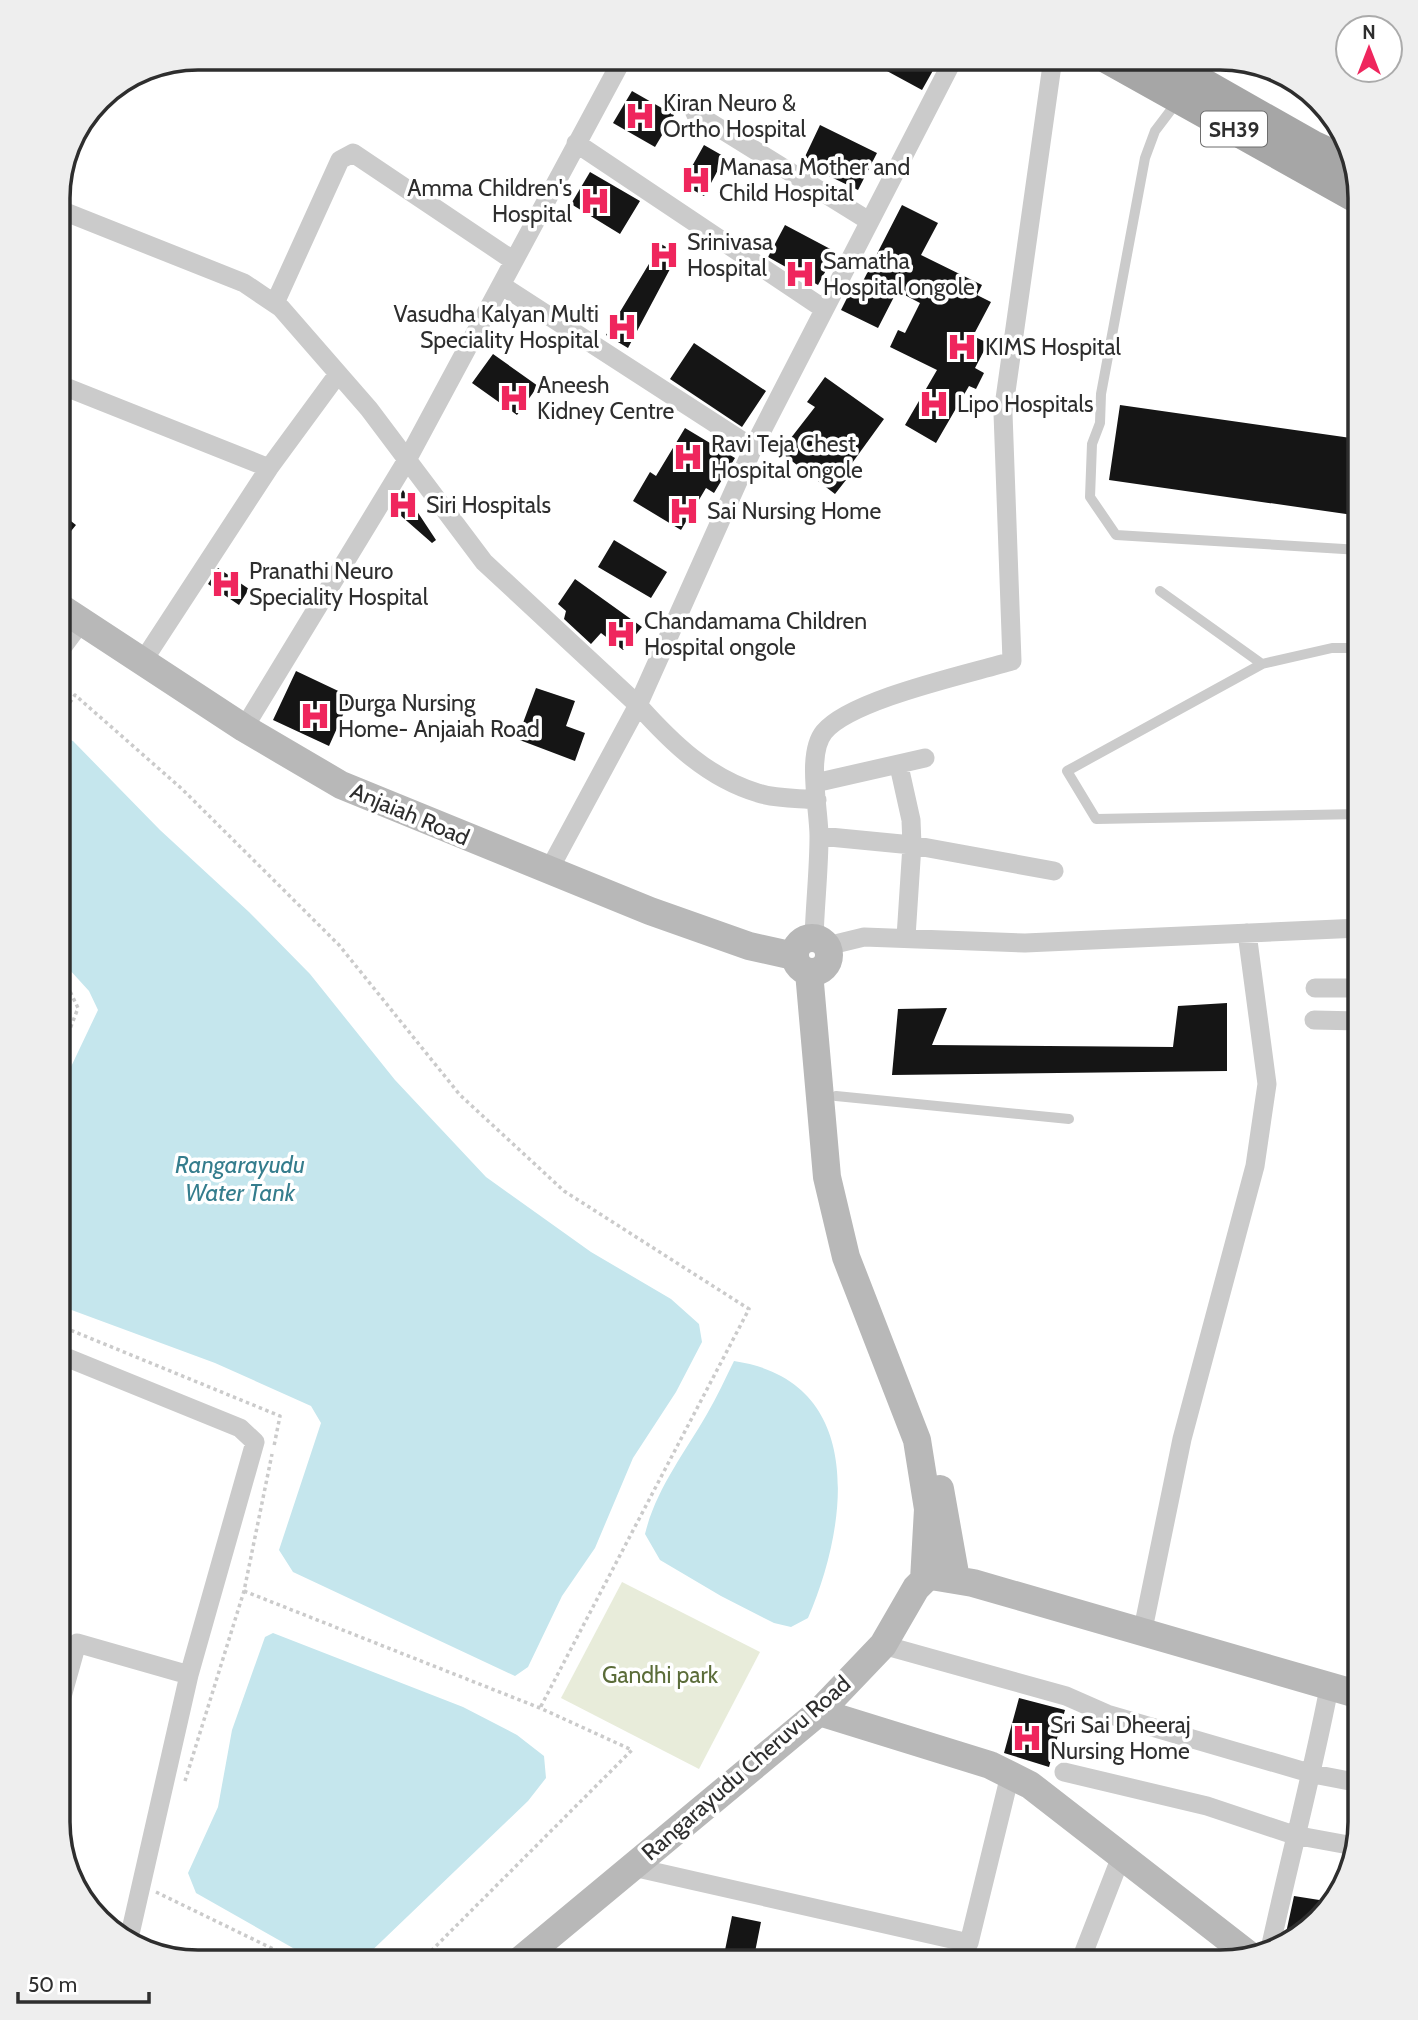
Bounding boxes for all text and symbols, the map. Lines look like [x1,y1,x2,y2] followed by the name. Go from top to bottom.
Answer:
[1334,14,1404,84] north arrow
[1362,21,1376,44] text: N
[663,89,806,143] place label: Kiran Neuro & Ortho Hospital
[623,99,657,133] hospital icon: Kiran Neuro & Ortho Hospital
[1201,111,1267,146] road number: SH39
[719,153,910,207] place label: Manasa Mother and Child Hospital
[679,163,713,197] hospital icon: Manasa Mother and Child Hospital
[407,174,573,228] place label: Amma Children's Hospital
[578,184,612,218] hospital icon: Amma Children's Hospital
[687,228,773,282] place label: Srinivasa Hospital
[647,238,681,272] hospital icon: Srinivasa Hospital
[823,247,975,301] place label: Samatha Hospital ongole
[783,257,817,291] hospital icon: Samatha Hospital ongole
[394,300,600,354] place label: Vasudha Kalyan Multi Speciality Hospital
[605,310,639,344] hospital icon: Vasudha Kalyan Multi Speciality Hospital
[945,330,979,364] hospital icon: KIMS Hospital
[985,333,1122,361] place label: KIMS Hospital
[537,371,675,425] place label: Aneesh Kidney Centre
[497,381,531,415] hospital icon: Aneesh Kidney Centre
[917,387,951,421] hospital icon: Lipo Hospitals
[957,390,1094,418] place label: Lipo Hospitals
[711,430,863,484] place label: Ravi Teja Chest Hospital ongole
[671,440,705,474] hospital icon: Ravi Teja Chest Hospital ongole
[386,488,420,522] hospital icon: Siri Hospitals
[426,491,551,519] place label: Siri Hospitals
[667,494,701,528] hospital icon: Sai Nursing Home
[707,497,881,525] place label: Sai Nursing Home
[249,557,429,611] place label: Pranathi Neuro Speciality Hospital
[209,567,243,601] hospital icon: Pranathi Neuro Speciality Hospital
[644,607,867,661] place label: Chandamama Children Hospital ongole
[604,617,638,651] hospital icon: Chandamama Children Hospital ongole
[338,689,540,743] place label: Durga Nursing Home- Anjaiah Road
[298,699,332,733] hospital icon: Durga Nursing Home- Anjaiah Road
[346,776,474,852] street label: Anjaiah Road
[175,1150,305,1207] water label: Rangarayudu Water Tank
[602,1661,719,1689] park label: Gandhi park
[636,1670,856,1866] street label: Rangarayudu Cheruvu Road
[1050,1711,1191,1765] place label: Sri Sai Dheeraj Nursing Home
[1010,1721,1044,1755] hospital icon: Sri Sai Dheeraj Nursing Home
[18,1960,149,2004] scale bar
[28,1972,77,1997] text: 50 m

